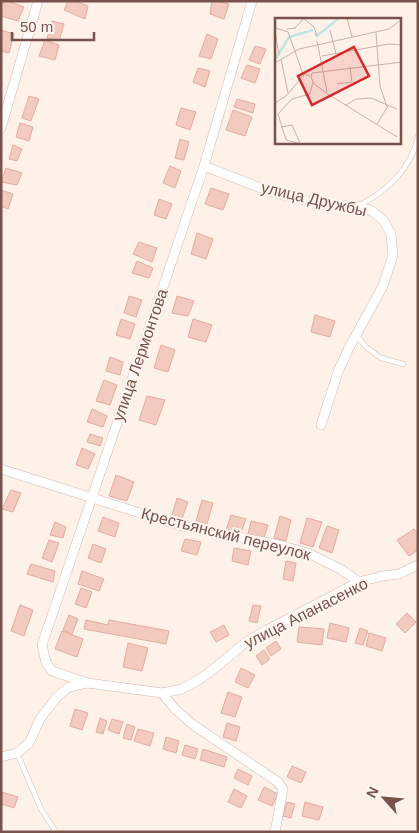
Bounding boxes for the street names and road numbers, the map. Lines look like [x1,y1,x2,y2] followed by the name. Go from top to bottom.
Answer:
[260,179,368,219] street label: улица Дружбы
[109,287,171,423] street label: улица Лермонтова
[140,505,313,564] street label: Крестьянский переулок
[241,574,371,651] street label: улица Апанасенко

